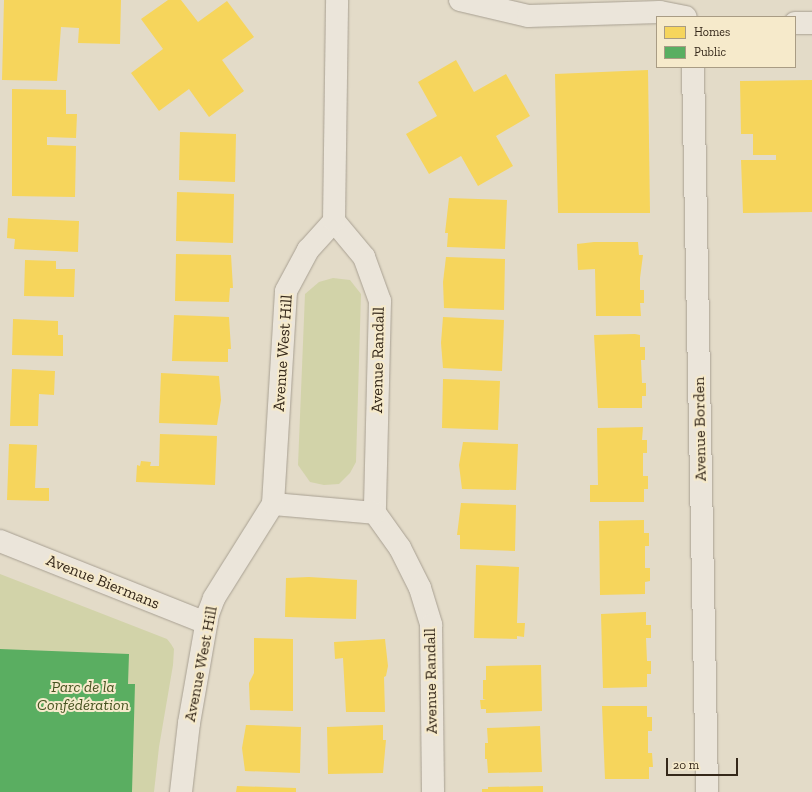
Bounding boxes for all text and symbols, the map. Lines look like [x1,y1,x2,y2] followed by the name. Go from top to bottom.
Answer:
[656,16,796,68] legend
[694,25,730,39] text: Homes
[694,45,726,59] text: Public
[269,294,297,412] street label: Avenue West Hill
[367,307,389,413] street label: Avenue Randall
[689,377,711,481] street label: Avenue Borden
[44,551,162,613] street label: Avenue Biermans
[180,604,222,724] street label: Avenue West Hill
[420,628,442,734] street label: Avenue Randall
[37,677,129,715] park label: Parc de la Confédération
[668,750,740,776] scale bar
[673,758,699,772] text: 20 m

